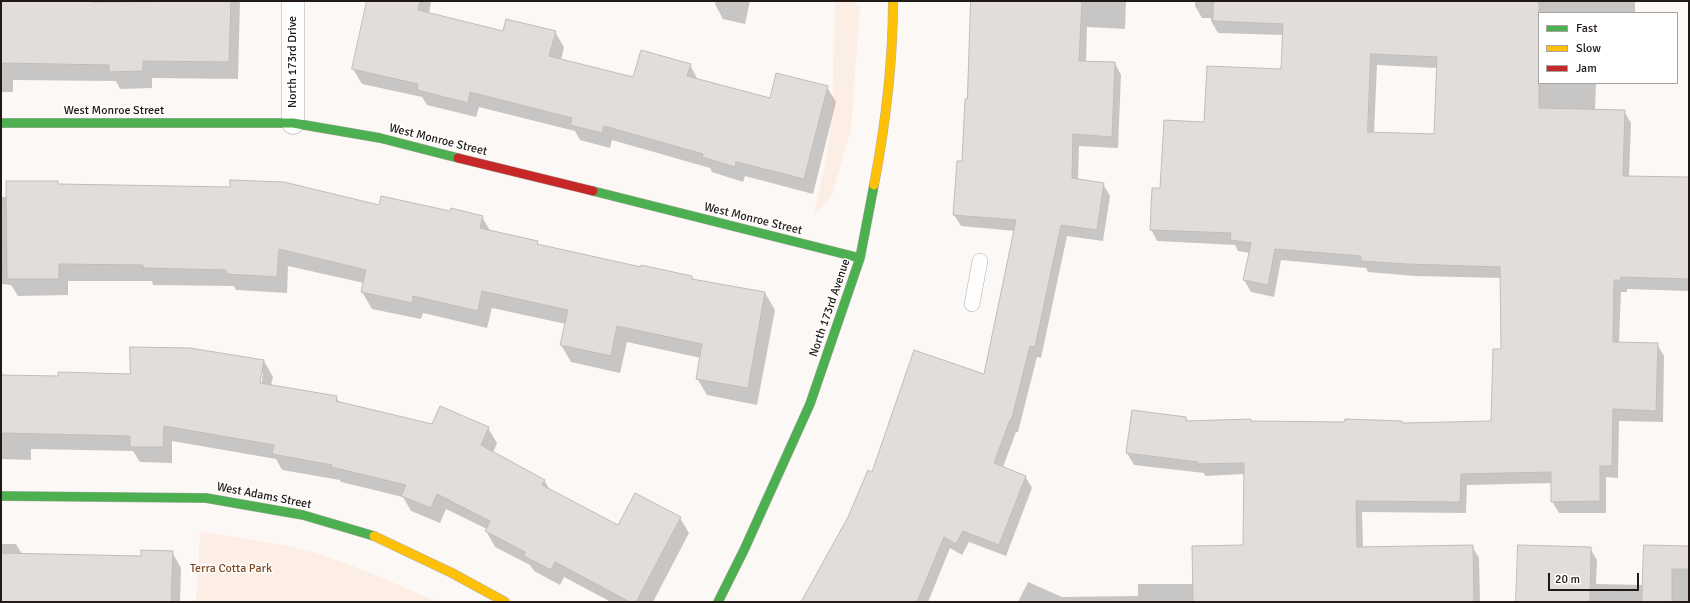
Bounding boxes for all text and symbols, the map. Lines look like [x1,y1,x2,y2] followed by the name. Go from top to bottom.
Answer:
[1538,12,1678,84] legend
[286,16,300,108] street label: North 173rd Drive
[1576,21,1597,36] text: Fast
[1576,41,1601,56] text: Slow
[1576,61,1597,76] text: Jam
[64,104,164,118] street label: West Monroe Street
[387,121,489,159] street label: West Monroe Street
[702,200,804,238] street label: West Monroe Street
[806,257,854,359] street label: North 173rd Avenue
[215,480,313,512] street label: West Adams Street
[190,562,272,576] park label: Terra Cotta Park
[1550,565,1641,591] scale bar
[1555,572,1580,587] text: 20 m

